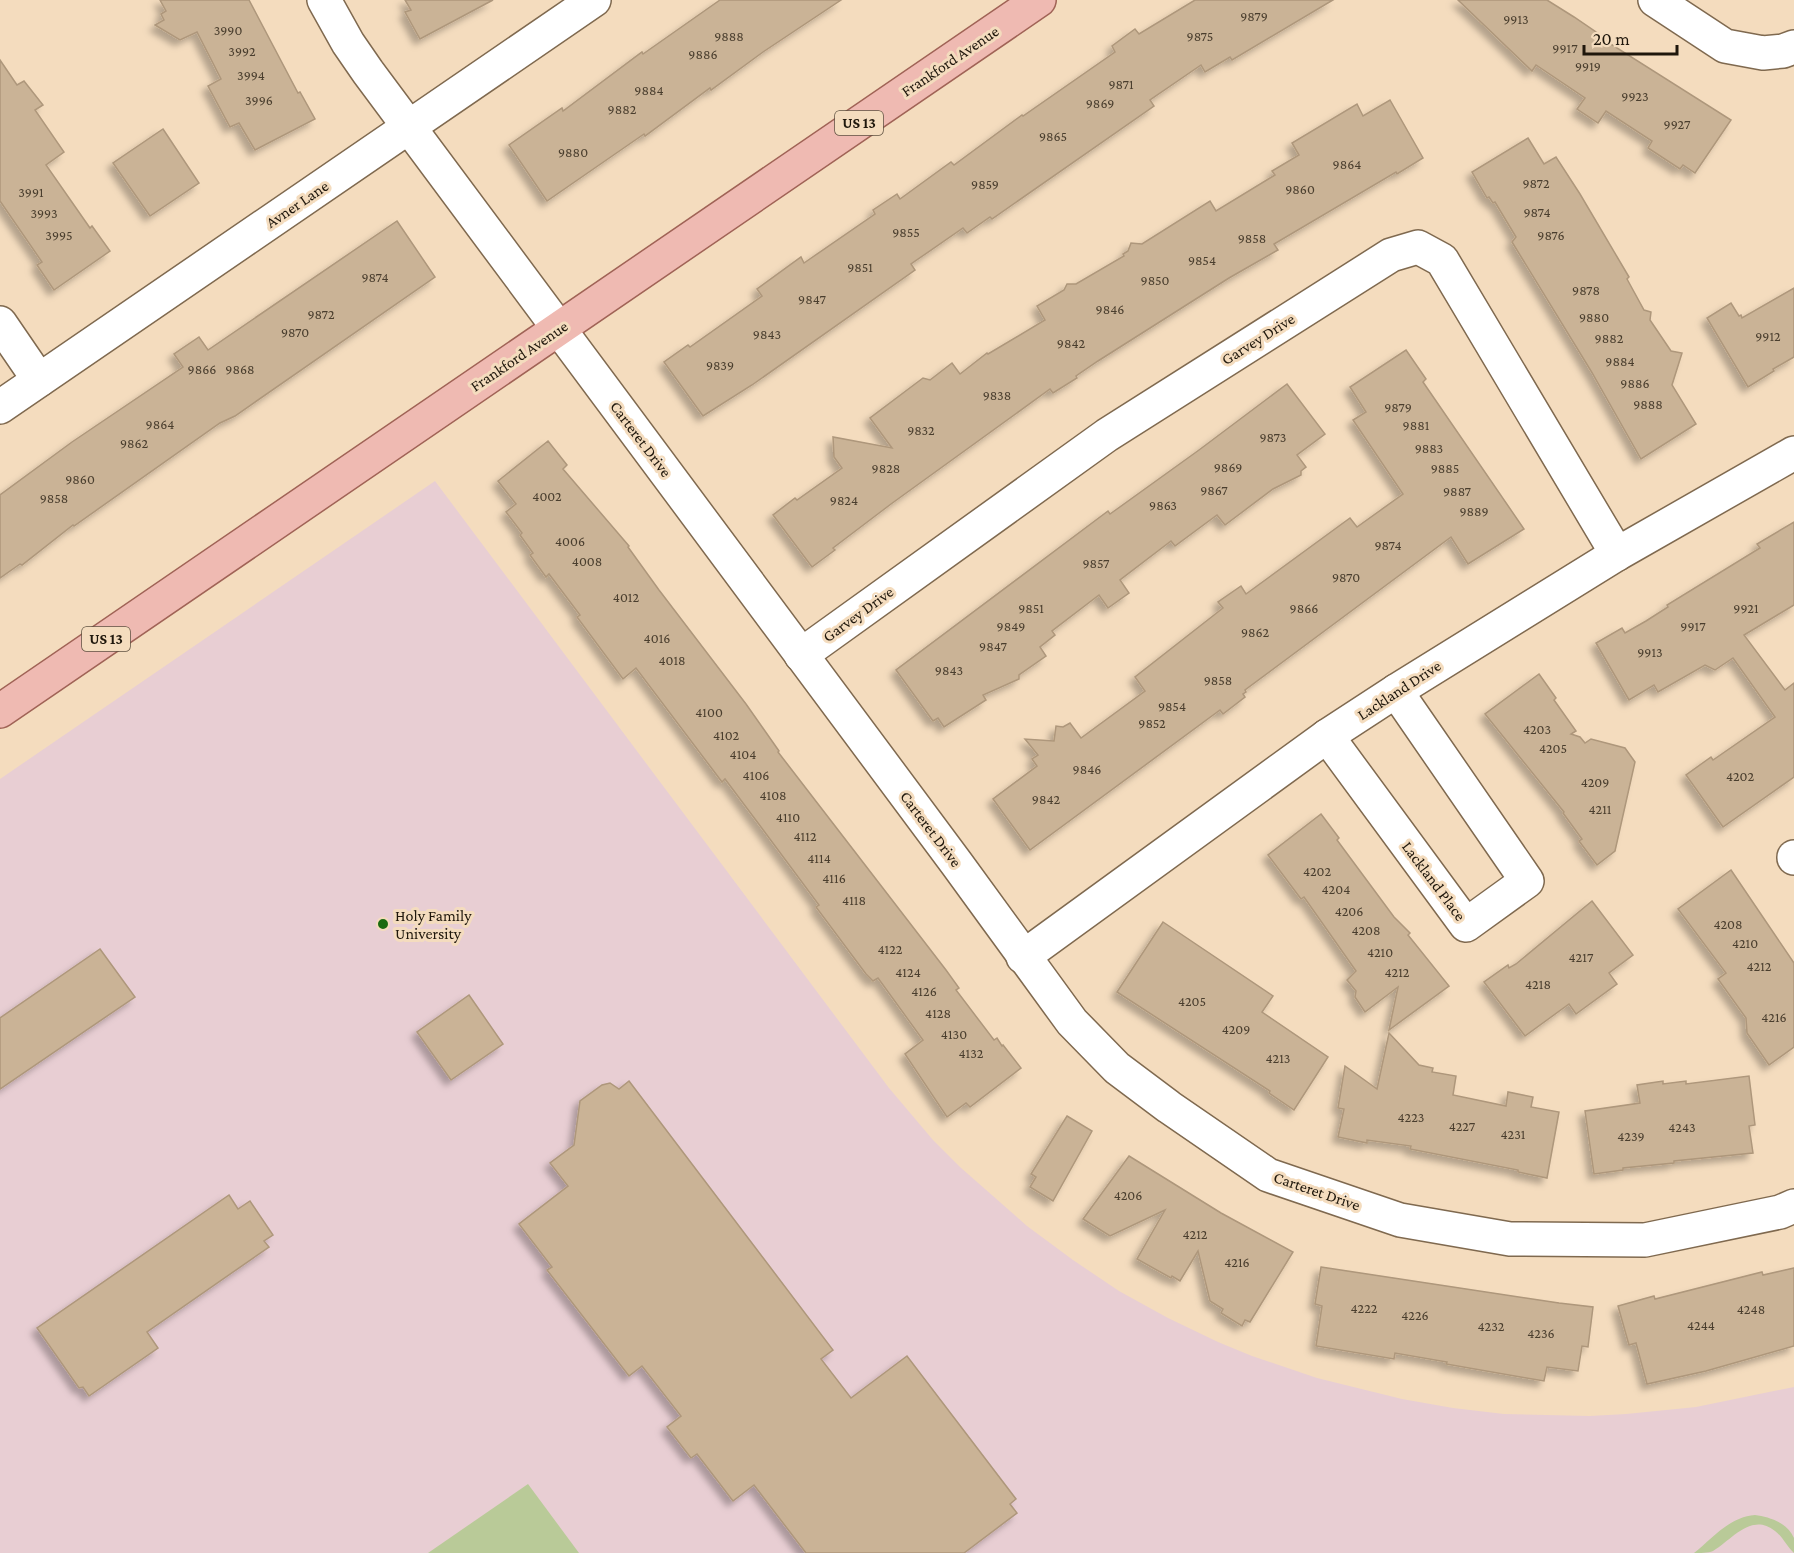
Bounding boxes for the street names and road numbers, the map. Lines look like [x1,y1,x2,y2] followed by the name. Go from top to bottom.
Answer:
[898,22,1002,100] street label: Frankford Avenue
[835,111,883,135] road number: US 13
[263,177,331,231] street label: Avner Lane
[1218,310,1298,369] street label: Garvey Drive
[467,317,571,395] street label: Frankford Avenue
[607,398,675,480] street label: Carteret Drive
[820,583,897,646] street label: Garvey Drive
[82,627,130,651] road number: US 13
[1354,657,1444,723] street label: Lackland Drive
[897,788,965,870] street label: Carteret Drive
[1399,838,1469,924] street label: Lackland Place
[1272,1168,1362,1214] street label: Carteret Drive

